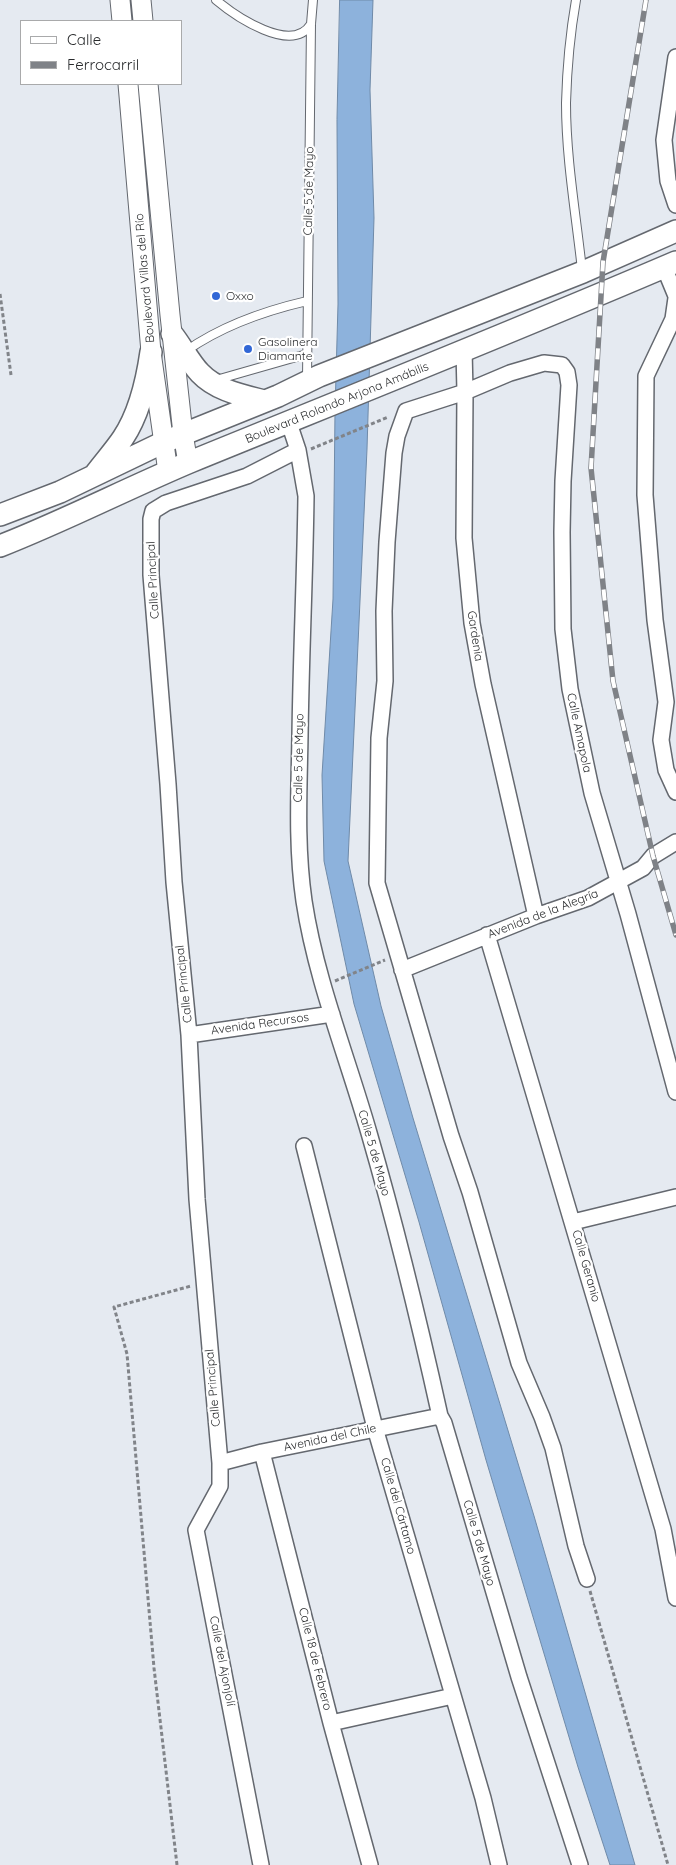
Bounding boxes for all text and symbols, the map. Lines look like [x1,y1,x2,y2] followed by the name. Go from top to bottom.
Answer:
[20,20,182,85] legend
[67,30,101,49] text: Calle
[67,55,139,74] text: Ferrocarril
[301,146,317,236] street label: Calle 5 de Mayo
[132,213,158,343] street label: Boulevard Villas del Río
[226,289,254,303] place label: Oxxo
[210,290,222,302] marker: Oxxo
[258,335,317,363] place label: Gasolinera Diamante
[242,343,254,355] marker: Gasolinera Diamante
[243,359,431,447] street label: Boulevard Rolando Arjona Amábilis
[144,541,162,619] street label: Calle Principal
[464,610,486,662] street label: Gardenia
[564,692,594,774] street label: Calle Amapola
[291,713,307,803] street label: Calle 5 de Mayo
[486,886,600,942] street label: Avenida de la Alegría
[173,944,195,1024] street label: Calle Principal
[210,1010,310,1038] street label: Avenida Recursos
[355,1108,393,1198] street label: Calle 5 de Mayo
[569,1228,603,1304] street label: Calle Geranio
[202,1349,224,1427] street label: Calle Principal
[282,1421,378,1455] street label: Avenida del Chile
[377,1456,419,1556] street label: Calle del Cártamo
[460,1498,498,1588] street label: Calle 5 de Mayo
[295,1606,335,1712] street label: Calle 18 de Febrero
[206,1615,238,1707] street label: Calle del Ajonjolí

